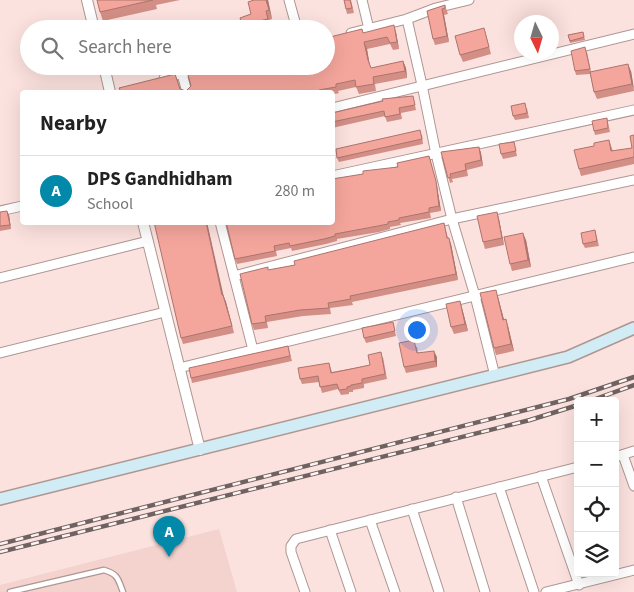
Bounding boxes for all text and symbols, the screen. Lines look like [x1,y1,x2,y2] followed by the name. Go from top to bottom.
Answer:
[514,15,559,60] north arrow
[20,20,335,75] search box
[38,34,66,62] icon: search
[78,34,172,61] text: Search here
[40,108,107,138] text: Nearby
[87,166,233,193] text: DPS Gandhidham
[51,180,61,202] text: A
[275,180,315,202] text: 280 m
[87,193,133,215] text: School
[404,317,430,343] your location
[574,397,619,577] map controls
[574,397,619,442] button: +
[574,442,619,487] button: −
[574,487,619,532] button: locate
[153,516,185,557] pin: A
[574,532,619,577] button: layers

